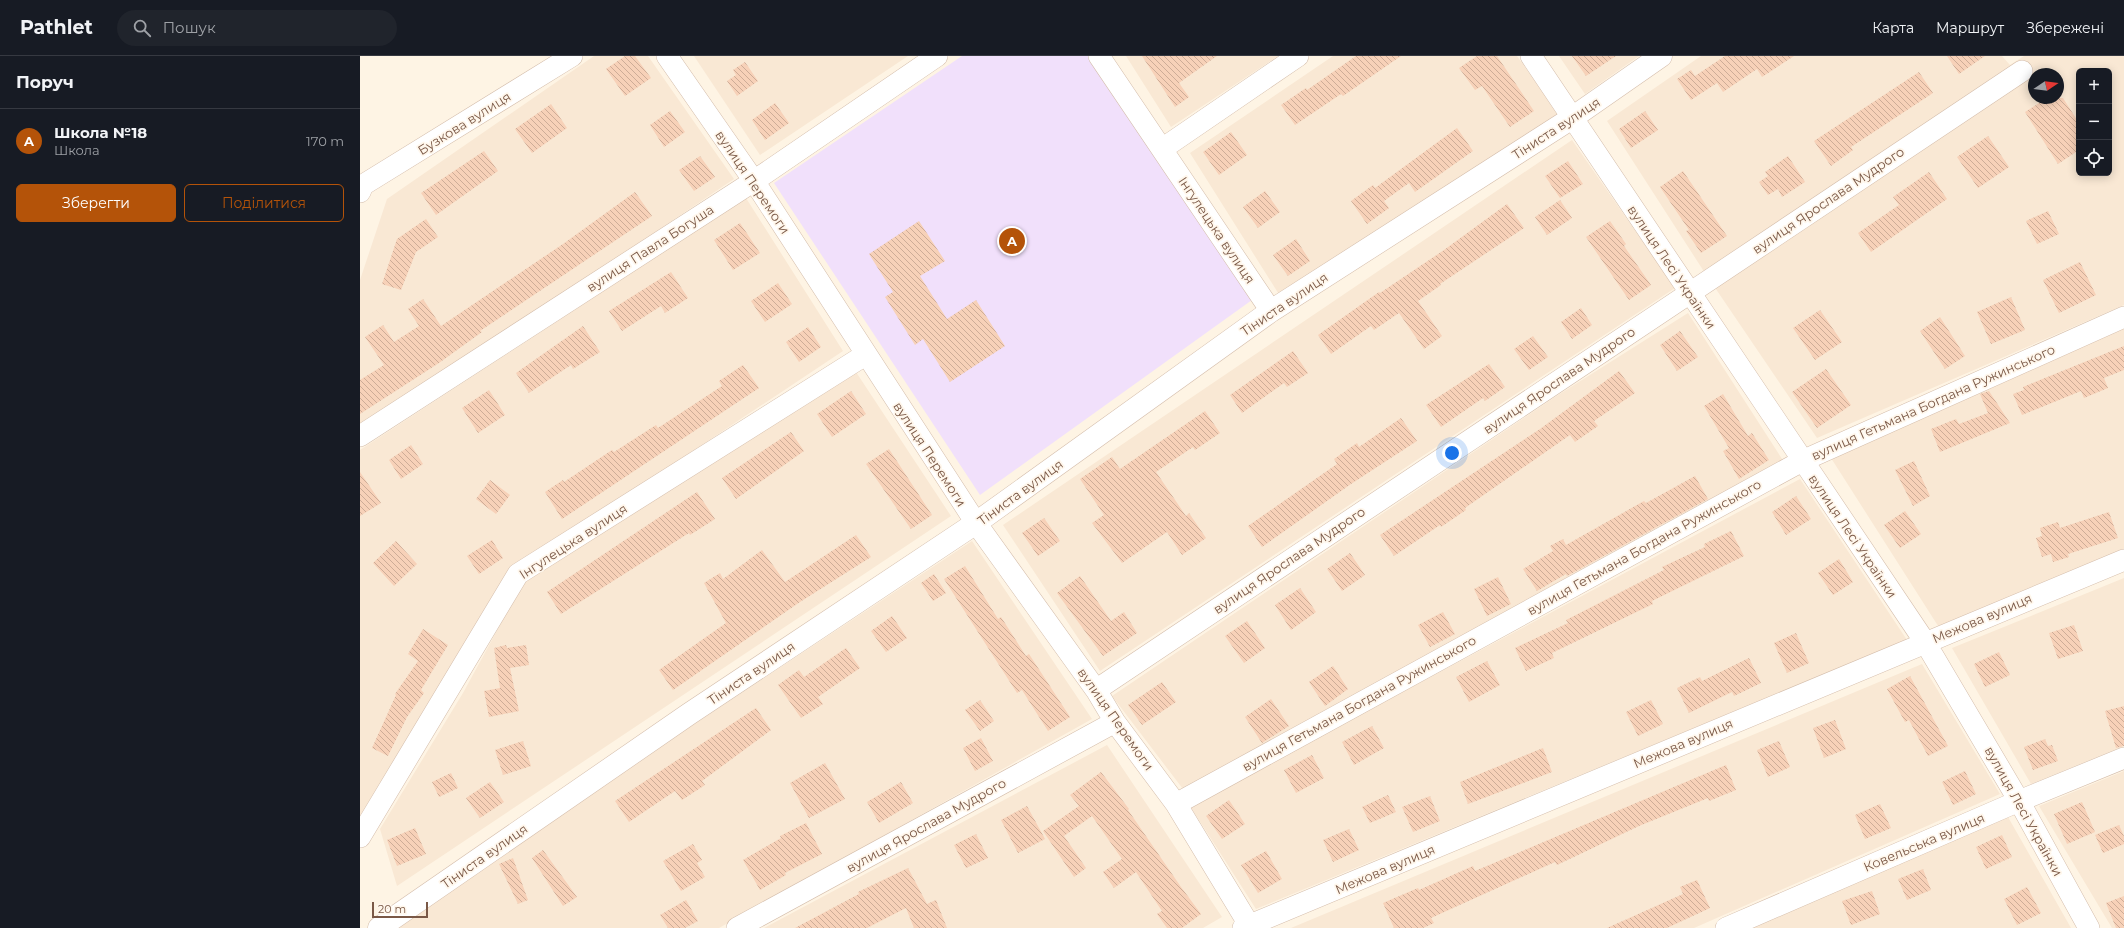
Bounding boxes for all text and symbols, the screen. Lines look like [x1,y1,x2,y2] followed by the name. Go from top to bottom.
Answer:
[117,10,397,46] search box
[20,16,93,39] text: Pathlet
[131,17,153,39] icon: search
[163,18,216,37] text: Пошук
[1872,19,1914,37] text: Карта
[1936,19,2004,37] text: Маршрут
[2026,19,2104,37] text: Збережені
[2028,68,2064,104] north arrow
[2076,68,2112,176] map controls
[2076,68,2112,104] button: +
[16,72,74,92] text: Поруч
[415,88,513,158] street label: Бузкова вулиця
[1509,94,1603,162] street label: Тіниста вулиця
[2076,104,2112,140] button: −
[54,123,147,142] text: Школа №18
[712,127,794,237] street label: вулиця Перемоги
[24,133,34,149] text: A
[306,133,344,149] text: 170 m
[2076,140,2112,176] button: locate
[54,142,100,158] text: Школа
[1749,143,1907,257] street label: вулиця Ярослава Мудрого
[1175,173,1259,287] street label: Інгулецька вулиця
[16,184,176,222] button: Зберегти
[184,184,344,222] button: Поділитися
[583,201,717,295] street label: вулиця Павла Богуша
[1625,202,1719,332] street label: вулиця Лесі Українки
[999,226,1025,256] pin: A
[1237,269,1331,339] street label: Тіниста вулиця
[1480,323,1638,437] street label: вулиця Ярослава Мудрого
[1809,341,2057,463] street label: вулиця Гетьмана Богдана Ружинського
[890,399,970,509] street label: вулиця Перемоги
[1442,443,1462,463] your location
[974,456,1066,528] street label: Тіниста вулиця
[1806,471,1900,601] street label: вулиця Лесі Українки
[1524,476,1764,618] street label: вулиця Гетьмана Богдана Ружинського
[516,500,630,582] street label: Інгулецька вулиця
[1210,503,1368,617] street label: вулиця Ярослава Мудрого
[1930,590,2034,646] street label: Межова вулиця
[1239,632,1479,774] street label: вулиця Гетьмана Богдана Ружинського
[704,638,798,708] street label: Тіниста вулиця
[1075,665,1157,773] street label: вулиця Перемоги
[1631,715,1735,771] street label: Межова вулиця
[1982,743,2066,879] street label: вулиця Лесі Українки
[843,774,1009,876] street label: вулиця Ярослава Мудрого
[1861,809,1987,875] street label: Ковельська вулиця
[438,820,530,892] street label: Тіниста вулиця
[1333,841,1437,897] street label: Межова вулиця
[372,900,428,919] scale bar
[378,902,406,916] text: 20 m

